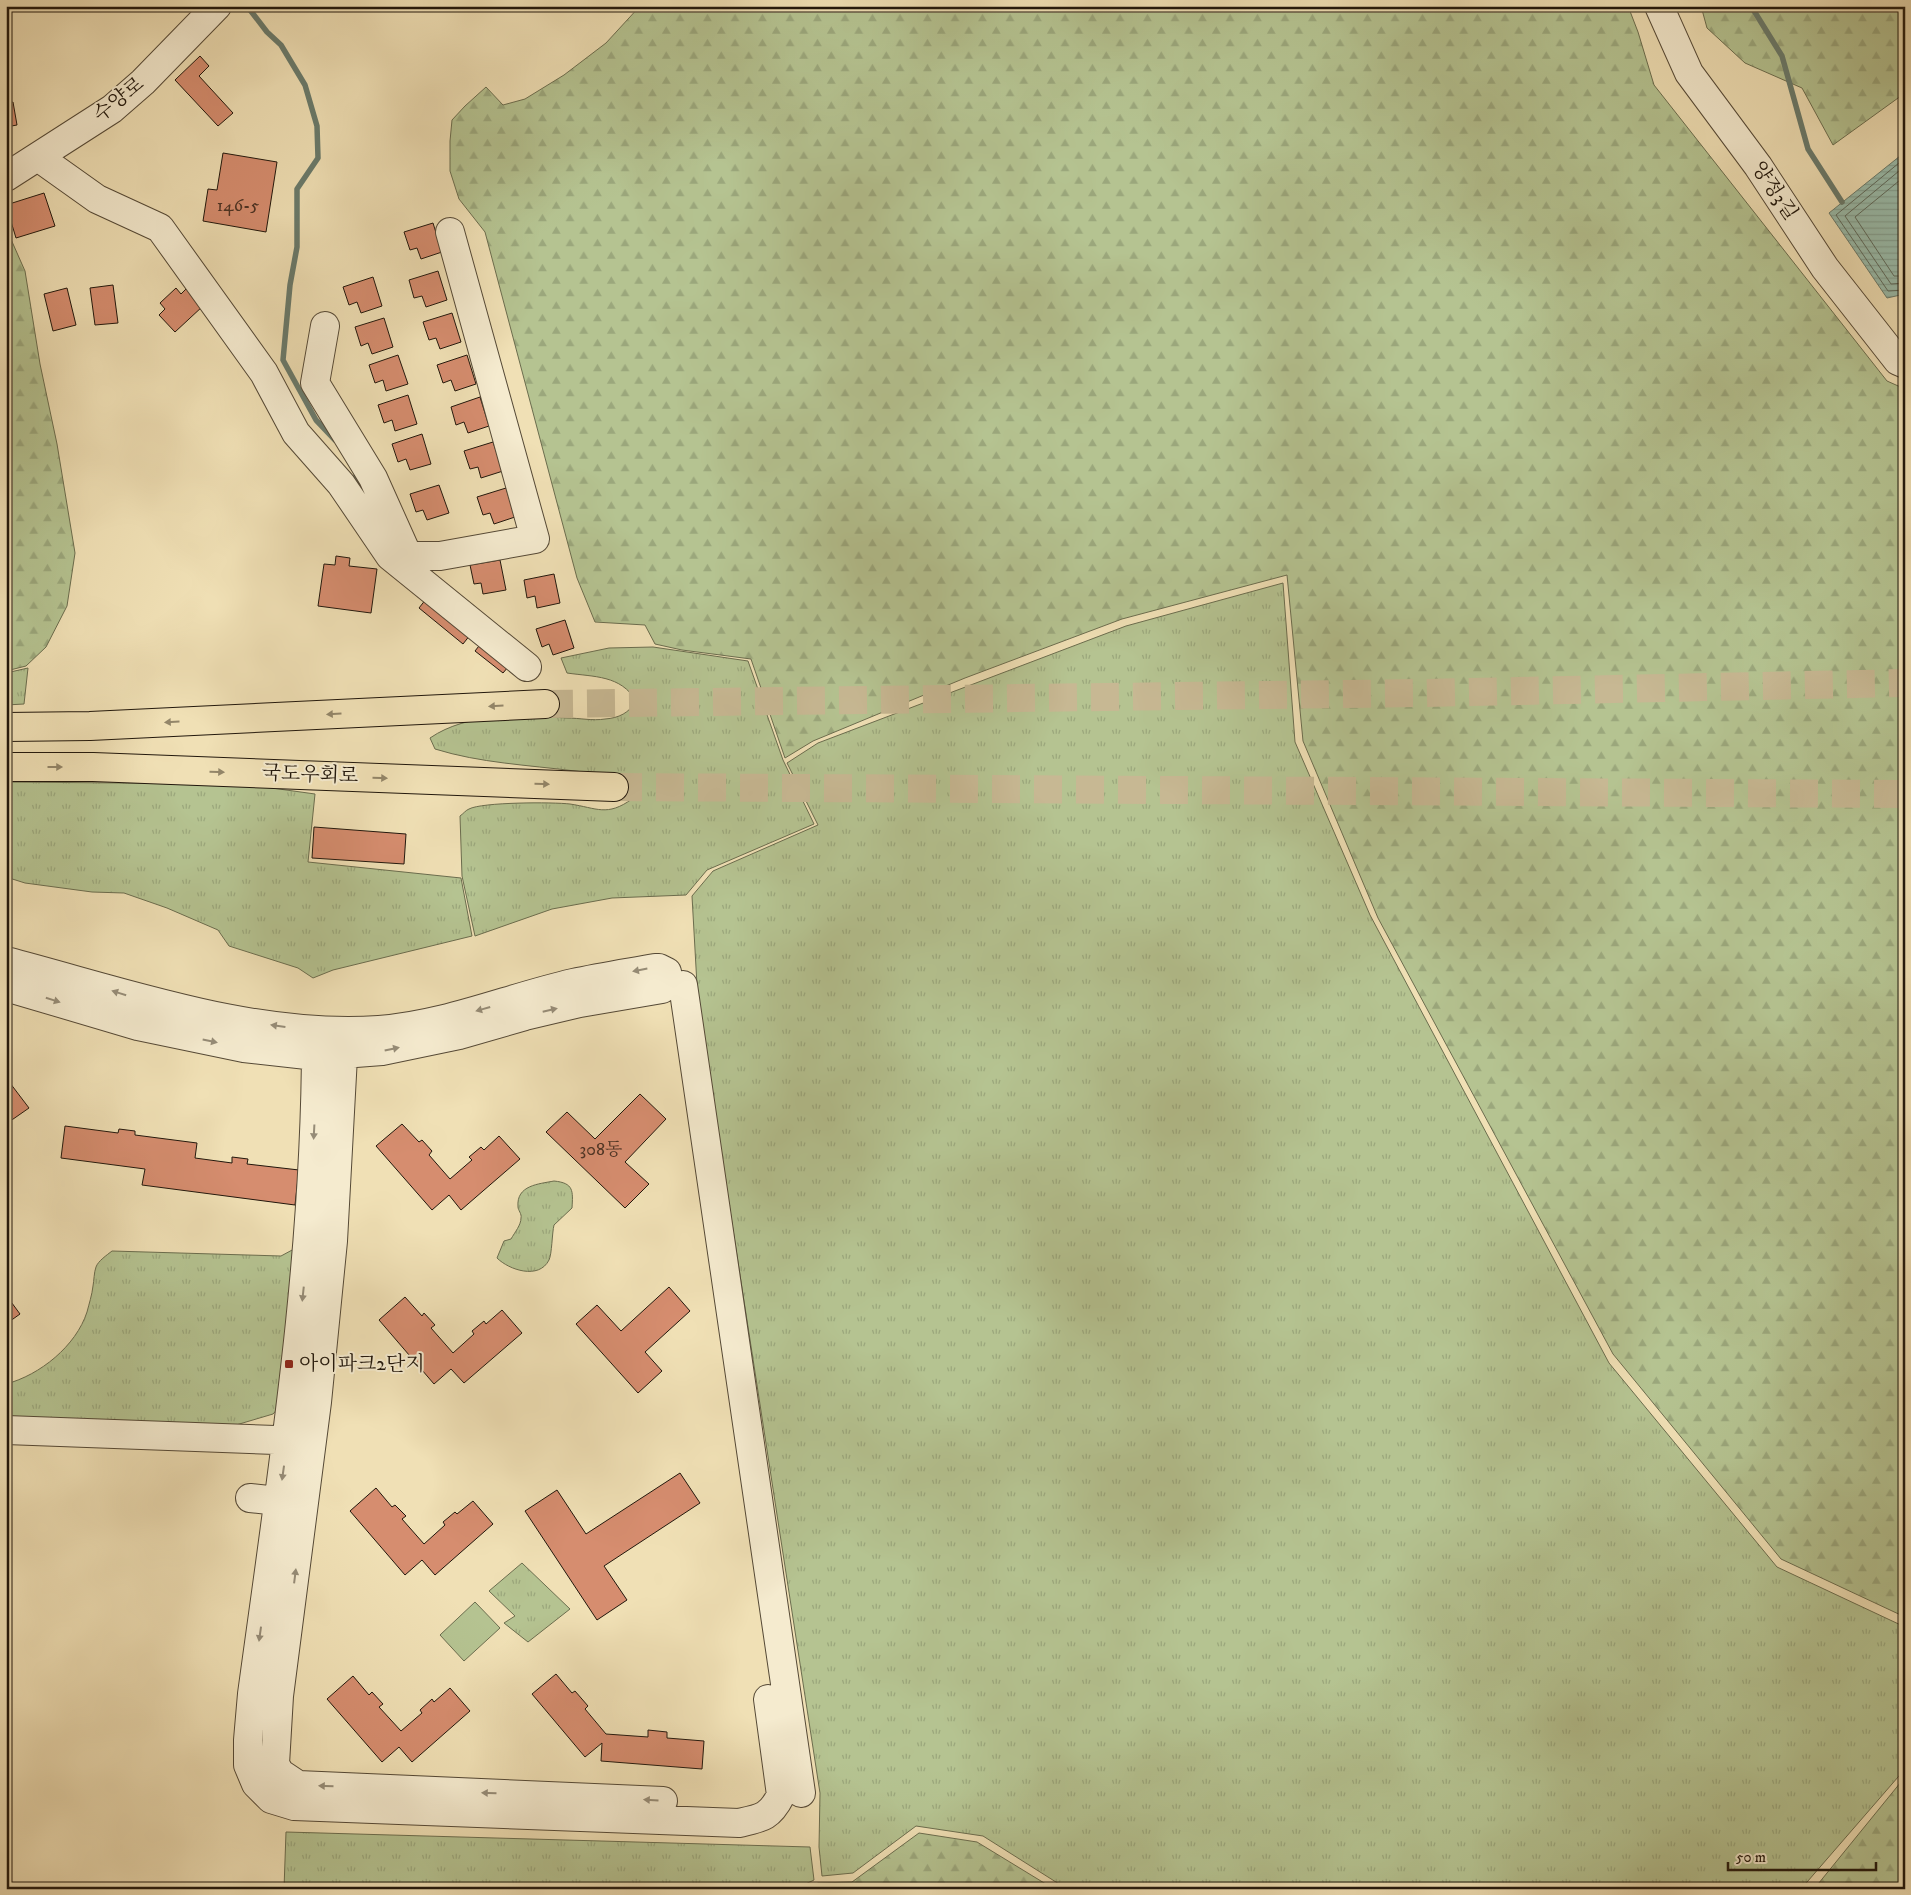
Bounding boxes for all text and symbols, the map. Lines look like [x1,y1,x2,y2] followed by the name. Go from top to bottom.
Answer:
[89,72,149,128] street label: 수양로
[1745,157,1803,225] street label: 양정3길
[217,195,259,217] house number: 146-5
[488,702,504,710] one-way arrow
[326,710,342,718] one-way arrow
[163,718,179,726] one-way arrow
[261,761,359,789] street label: 국도우회로
[47,763,63,771] one-way arrow
[210,768,226,776] one-way arrow
[372,774,388,782] one-way arrow
[534,780,550,788] one-way arrow
[632,967,648,975] one-way arrow
[111,988,126,996] one-way arrow
[46,996,61,1004] one-way arrow
[475,1005,490,1013] one-way arrow
[543,1006,558,1014] one-way arrow
[270,1021,286,1029] one-way arrow
[203,1037,218,1045] one-way arrow
[385,1045,400,1053] one-way arrow
[310,1124,318,1140] one-way arrow
[580,1139,622,1161] house number: 308동
[298,1287,306,1303] one-way arrow
[299,1352,425,1377] place label: 아이파크2단지
[283,1358,295,1370] marker: 아이파크2단지
[278,1465,286,1481] one-way arrow
[291,1567,299,1583] one-way arrow
[256,1626,264,1642] one-way arrow
[318,1782,334,1790] one-way arrow
[480,1789,496,1797] one-way arrow
[643,1796,659,1804] one-way arrow
[1728,1840,1876,1872] scale bar
[1736,1848,1766,1867] text: 50 m

